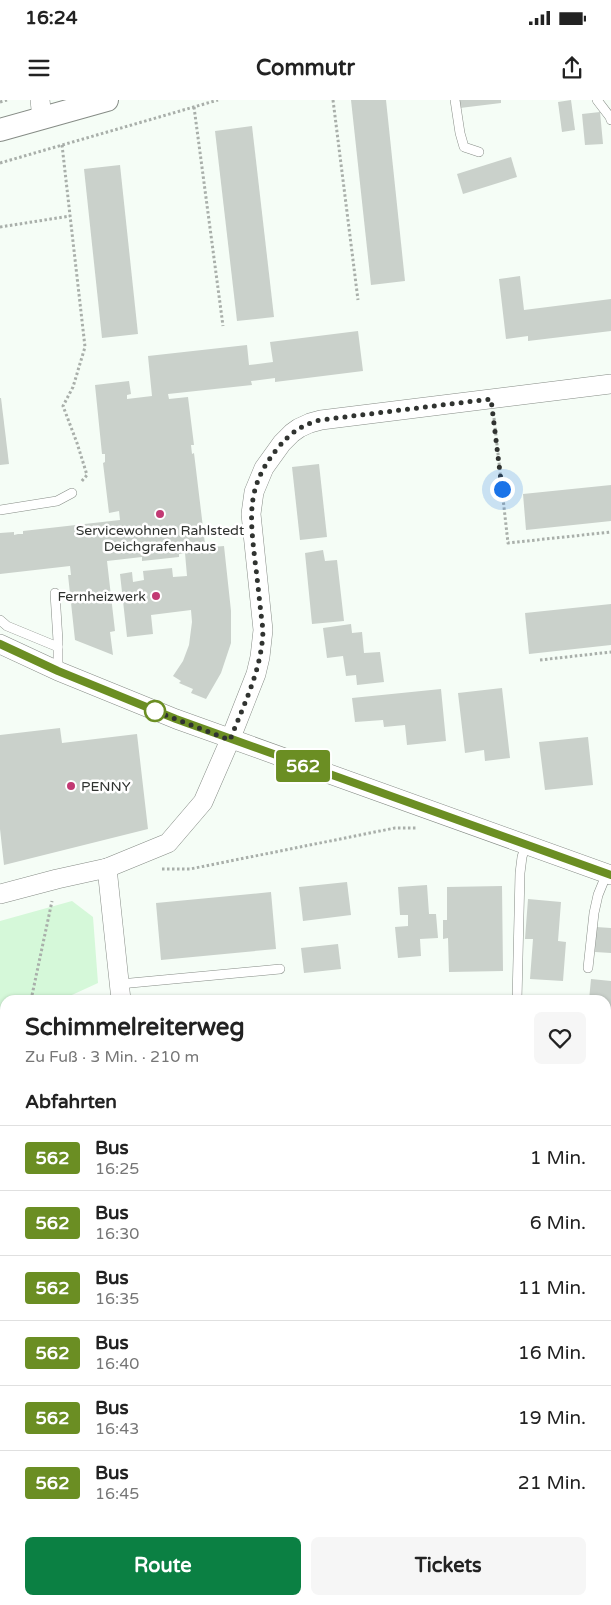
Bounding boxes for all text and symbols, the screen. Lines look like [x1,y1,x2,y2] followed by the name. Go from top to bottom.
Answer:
[25,7,78,29] text: 16:24
[25,54,53,82] icon: menu
[558,54,586,82] icon: share
[256,55,355,81] text: Commutr
[490,477,515,502] your location
[154,508,166,520] marker: Servicewohnen Rahlstedt Deichgrafenhaus
[76,522,245,555] place label: Servicewohnen Rahlstedt Deichgrafenhaus
[57,588,146,605] place label: Fernheizwerk
[150,590,162,602] marker: Fernheizwerk
[144,700,166,722] unlabelled marker
[274,750,332,782] line badge: 562
[286,755,320,777] text: 562
[81,778,131,795] place label: PENNY
[65,780,77,792] marker: PENNY
[534,1012,586,1064] button: heart
[25,1013,245,1042] text: Schimmelreiterweg
[25,1047,199,1067] text: Zu Fuß · 3 Min. · 210 m
[25,1091,117,1113] text: Abfahrten
[95,1137,129,1159] text: Bus
[36,1147,69,1169] text: 562
[530,1147,586,1169] text: 1 Min.
[95,1159,139,1179] text: 16:25
[95,1202,129,1224] text: Bus
[36,1212,69,1234] text: 562
[530,1212,586,1234] text: 6 Min.
[95,1224,139,1244] text: 16:30
[95,1267,129,1289] text: Bus
[36,1277,69,1299] text: 562
[518,1277,586,1299] text: 11 Min.
[95,1289,139,1309] text: 16:35
[95,1332,129,1354] text: Bus
[36,1342,69,1364] text: 562
[518,1342,586,1364] text: 16 Min.
[95,1354,139,1374] text: 16:40
[95,1397,129,1419] text: Bus
[36,1407,69,1429] text: 562
[518,1407,586,1429] text: 19 Min.
[95,1419,139,1439] text: 16:43
[95,1462,129,1484] text: Bus
[36,1472,69,1494] text: 562
[518,1472,586,1494] text: 21 Min.
[95,1484,139,1504] text: 16:45
[25,1537,301,1595] button: Route
[311,1537,586,1595] button: Tickets

